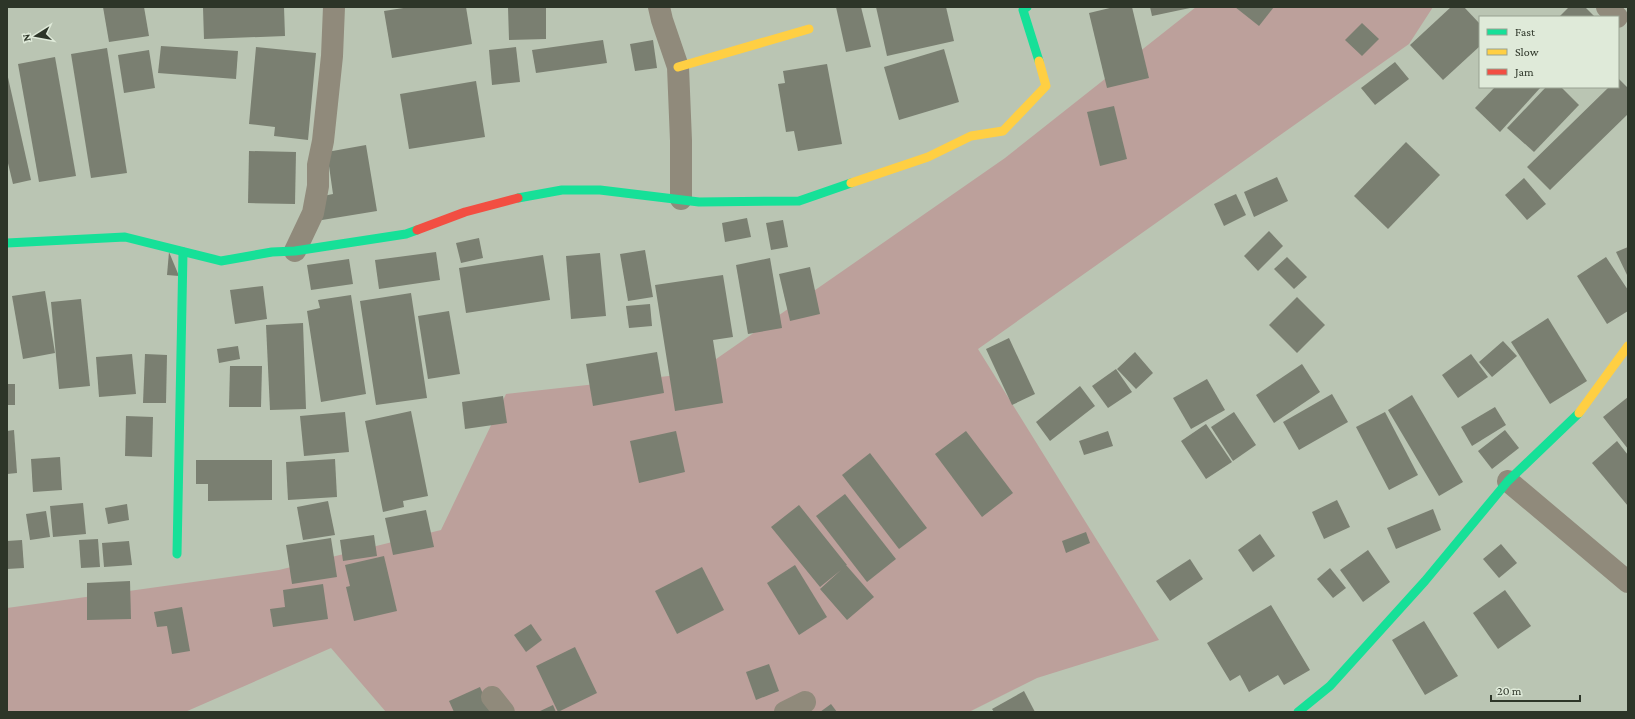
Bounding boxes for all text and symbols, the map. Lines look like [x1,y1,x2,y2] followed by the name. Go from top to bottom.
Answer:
[16,16,56,56] north arrow
[1479,16,1619,88] legend
[1515,25,1536,39] text: Fast
[19,33,33,43] text: N
[1515,45,1539,59] text: Slow
[1514,65,1534,79] text: Jam
[1491,677,1580,703] scale bar
[1497,684,1522,698] text: 20 m

